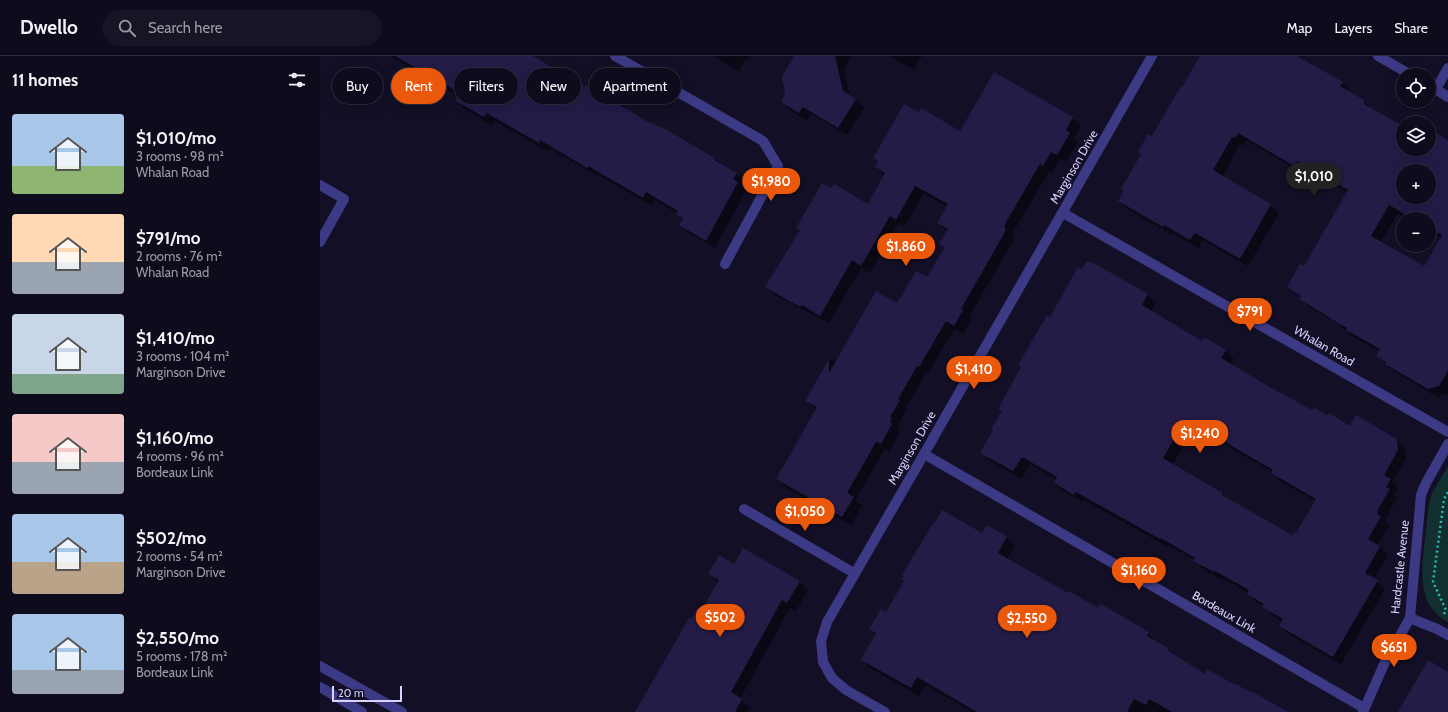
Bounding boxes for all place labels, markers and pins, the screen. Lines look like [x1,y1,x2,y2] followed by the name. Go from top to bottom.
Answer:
[1281,163,1347,197] pin: $1,010
[738,168,804,202] pin: $1,980
[873,233,939,267] pin: $1,860
[1226,298,1274,332] pin: $791
[941,356,1007,390] pin: $1,410
[1167,420,1233,454] pin: $1,240
[772,498,838,532] pin: $1,050
[1106,557,1172,591] pin: $1,160
[696,604,744,638] pin: $502
[994,605,1060,639] pin: $2,550
[1370,634,1418,668] pin: $651

